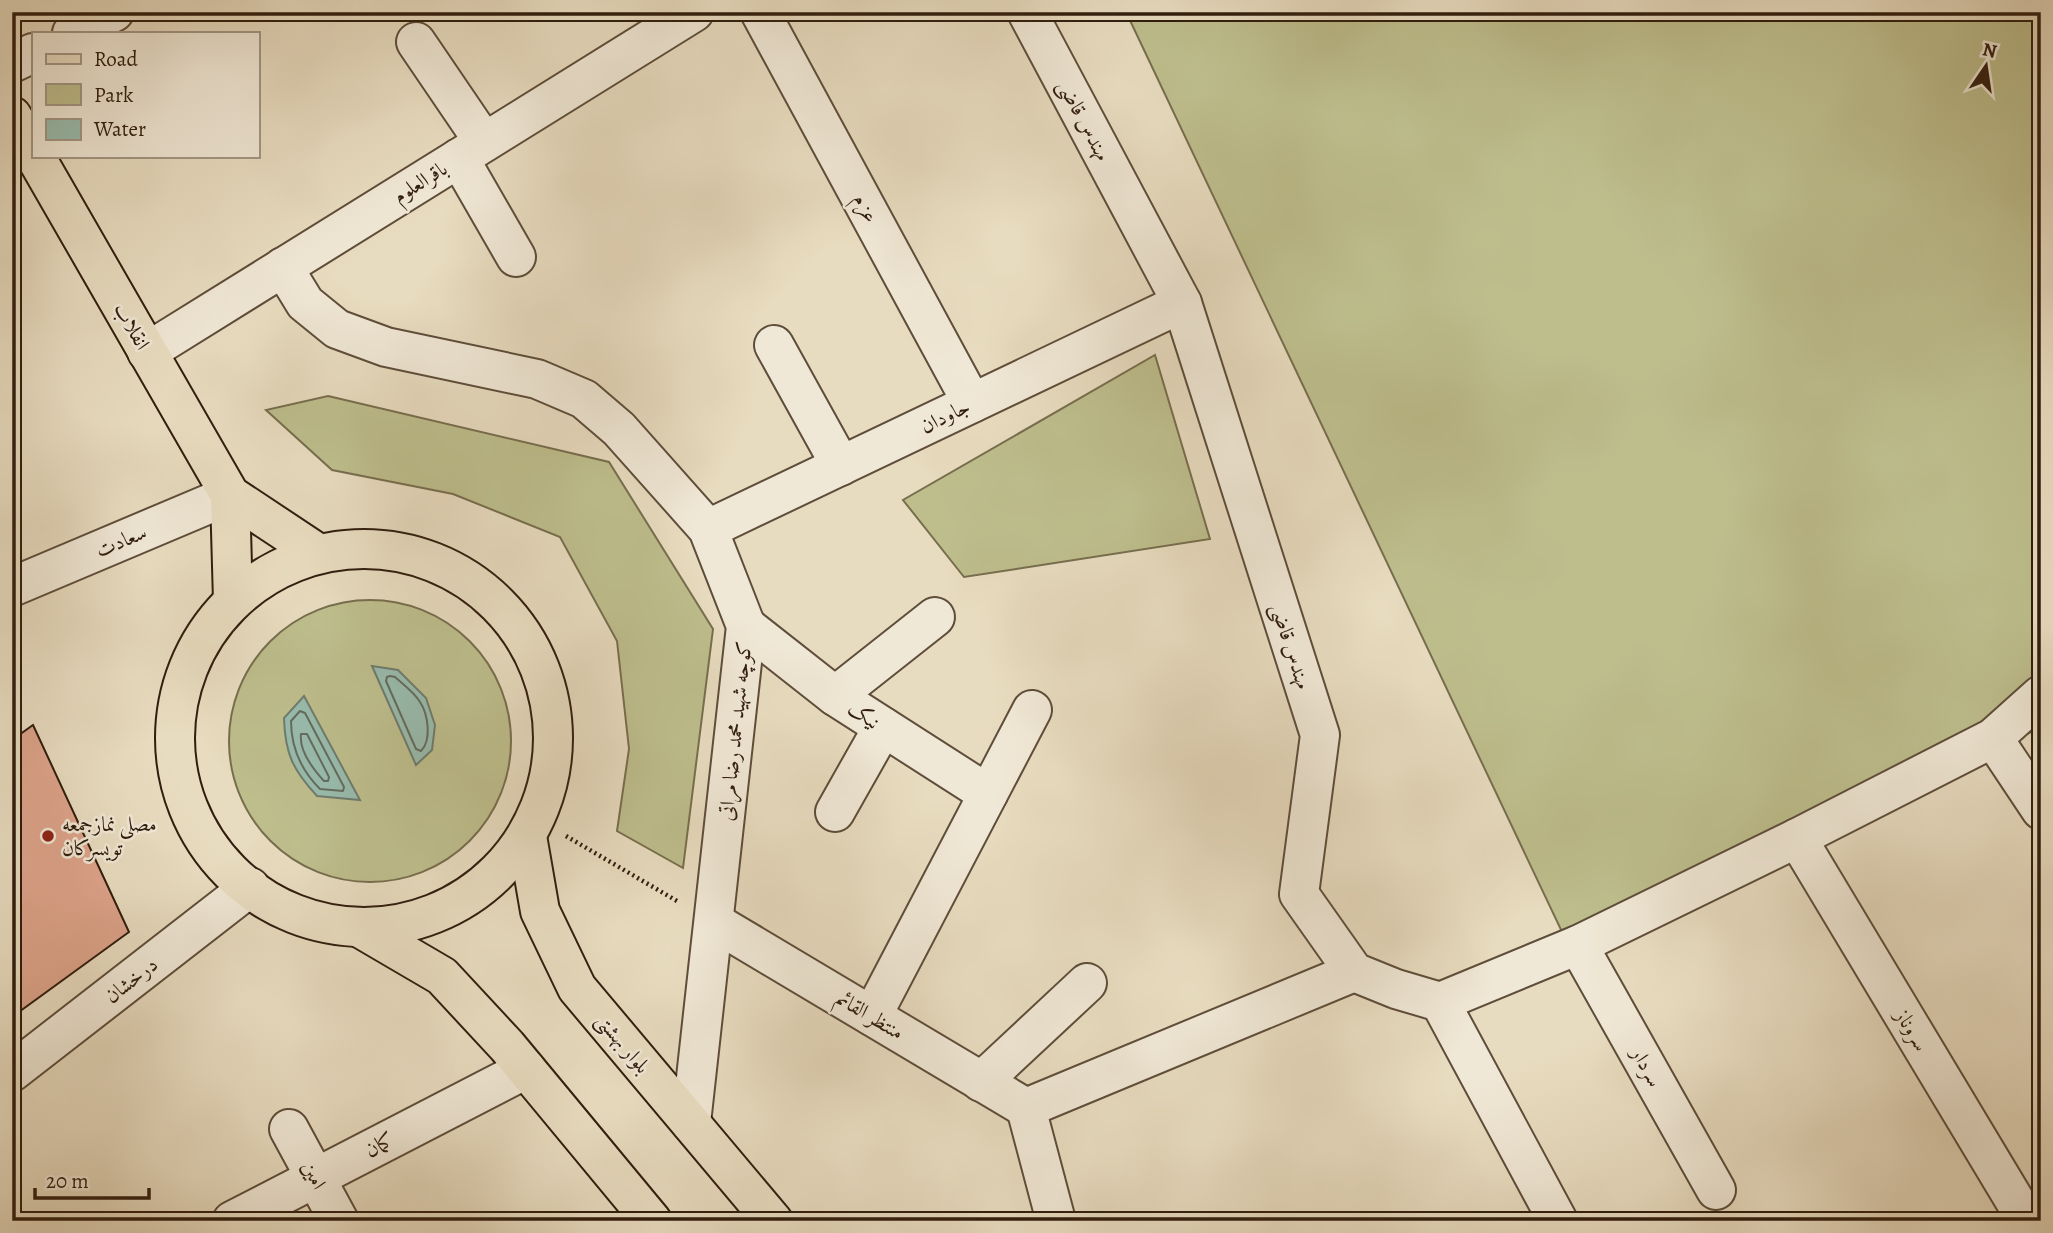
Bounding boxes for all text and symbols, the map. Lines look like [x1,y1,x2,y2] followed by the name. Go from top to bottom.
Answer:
[32,32,259,158] legend
[1952,32,2022,102] north arrow
[1980,36,1999,65] text: N
[94,45,138,73] text: Road
[1050,74,1117,166] street label: مهندس قاضی
[94,81,134,109] text: Park
[93,115,146,143] text: Water
[387,154,455,213] street label: باقرالعلوم
[843,188,885,229] street label: عزم
[107,297,157,355] street label: انقلاب
[916,392,974,440] street label: جاودان
[91,518,151,564] street label: سعادت
[1263,600,1318,693] street label: مهندس قاضی
[712,640,759,822] street label: کوچه شهید محمد رضا مراتی
[843,694,885,736] street label: نیک
[62,810,157,862] place label: مصلی نمازجمعه تویسرکان
[40,828,56,844] marker: مصلی نمازجمعه تویسرکان
[99,950,163,1010] street label: درخشان
[829,984,909,1050] street label: منتظر القائم
[1888,1002,1935,1056] street label: سروناز
[589,1007,657,1080] street label: بلوار بهشتی
[1624,1040,1669,1092] street label: سردار
[360,1126,398,1164] street label: کمان
[35,1156,149,1200] scale bar
[295,1156,333,1194] street label: امین
[46,1167,89,1195] text: 20 m

